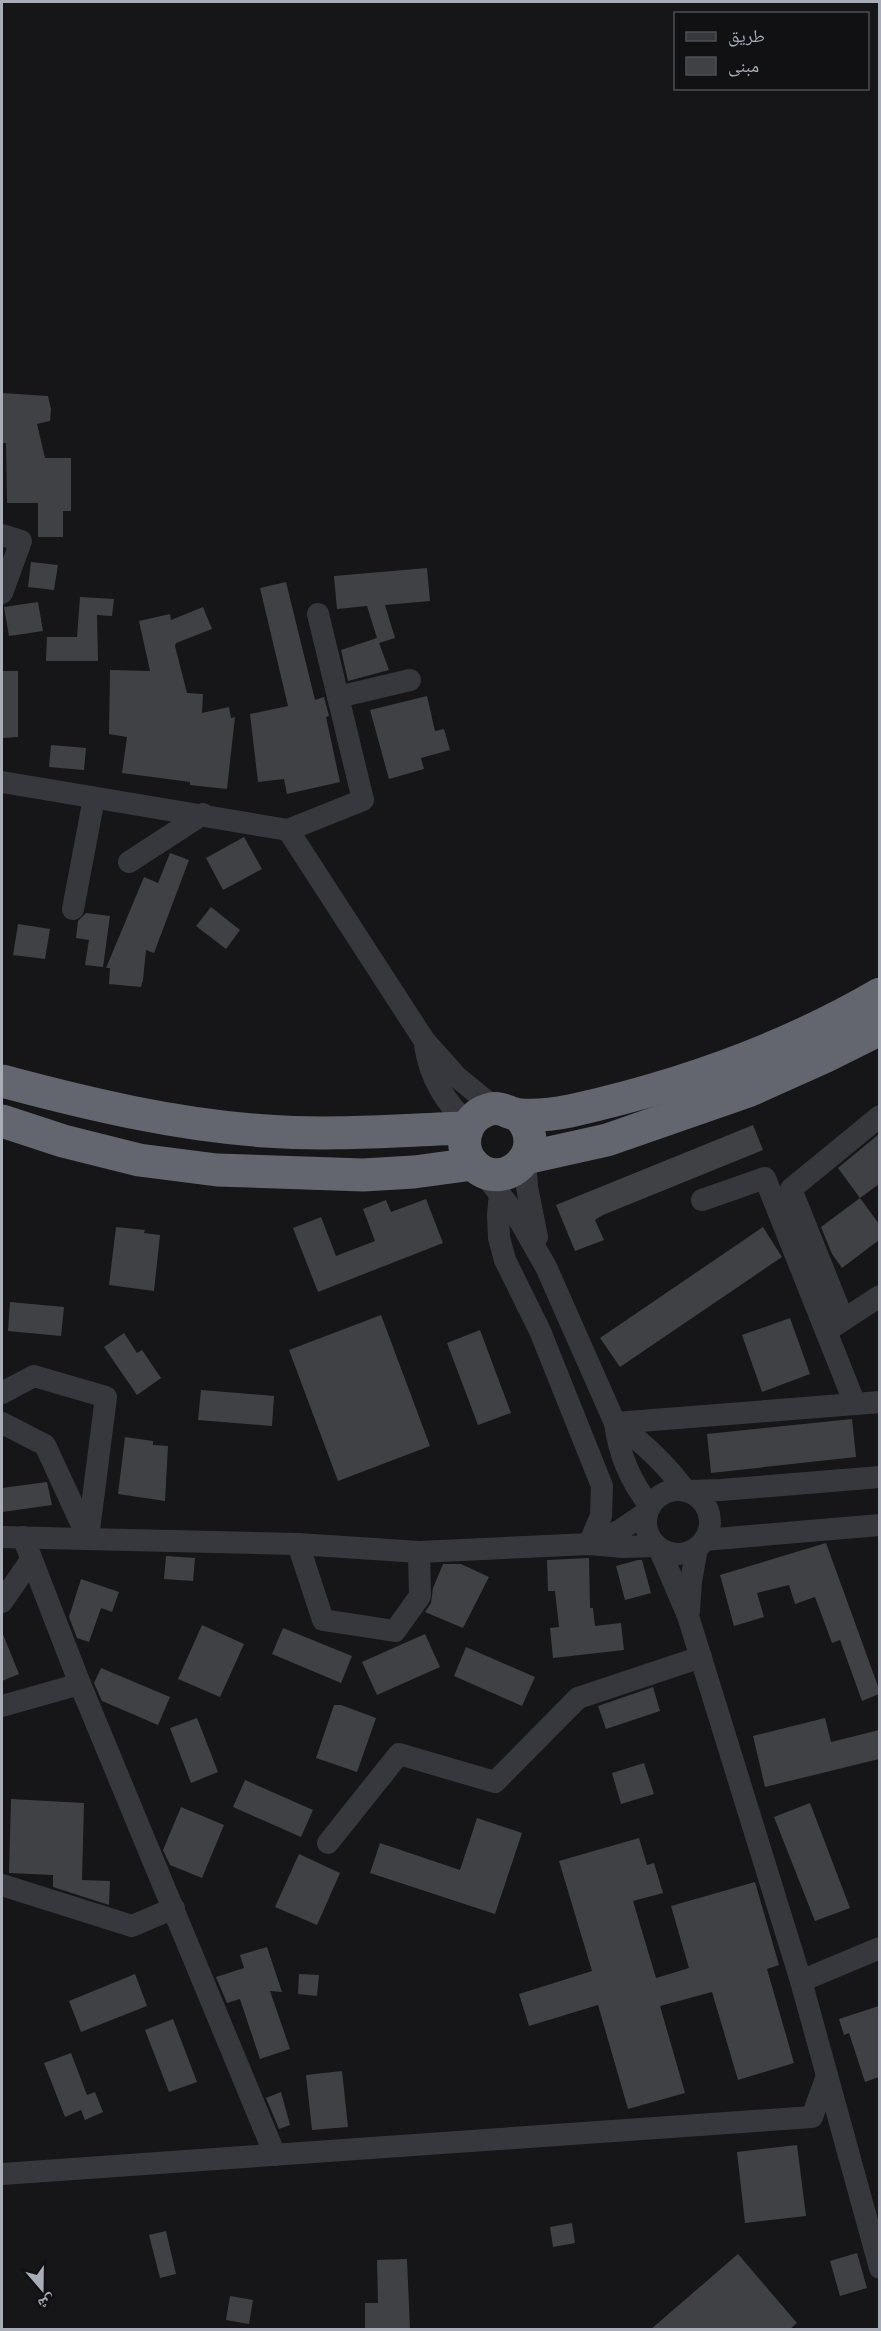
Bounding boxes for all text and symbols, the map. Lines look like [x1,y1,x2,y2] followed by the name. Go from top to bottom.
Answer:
[674,12,869,90] legend
[728,24,765,47] text: طريق
[728,54,759,77] text: مبنى
[12,2259,72,2319] north arrow
[36,2291,59,2315] text: ش

